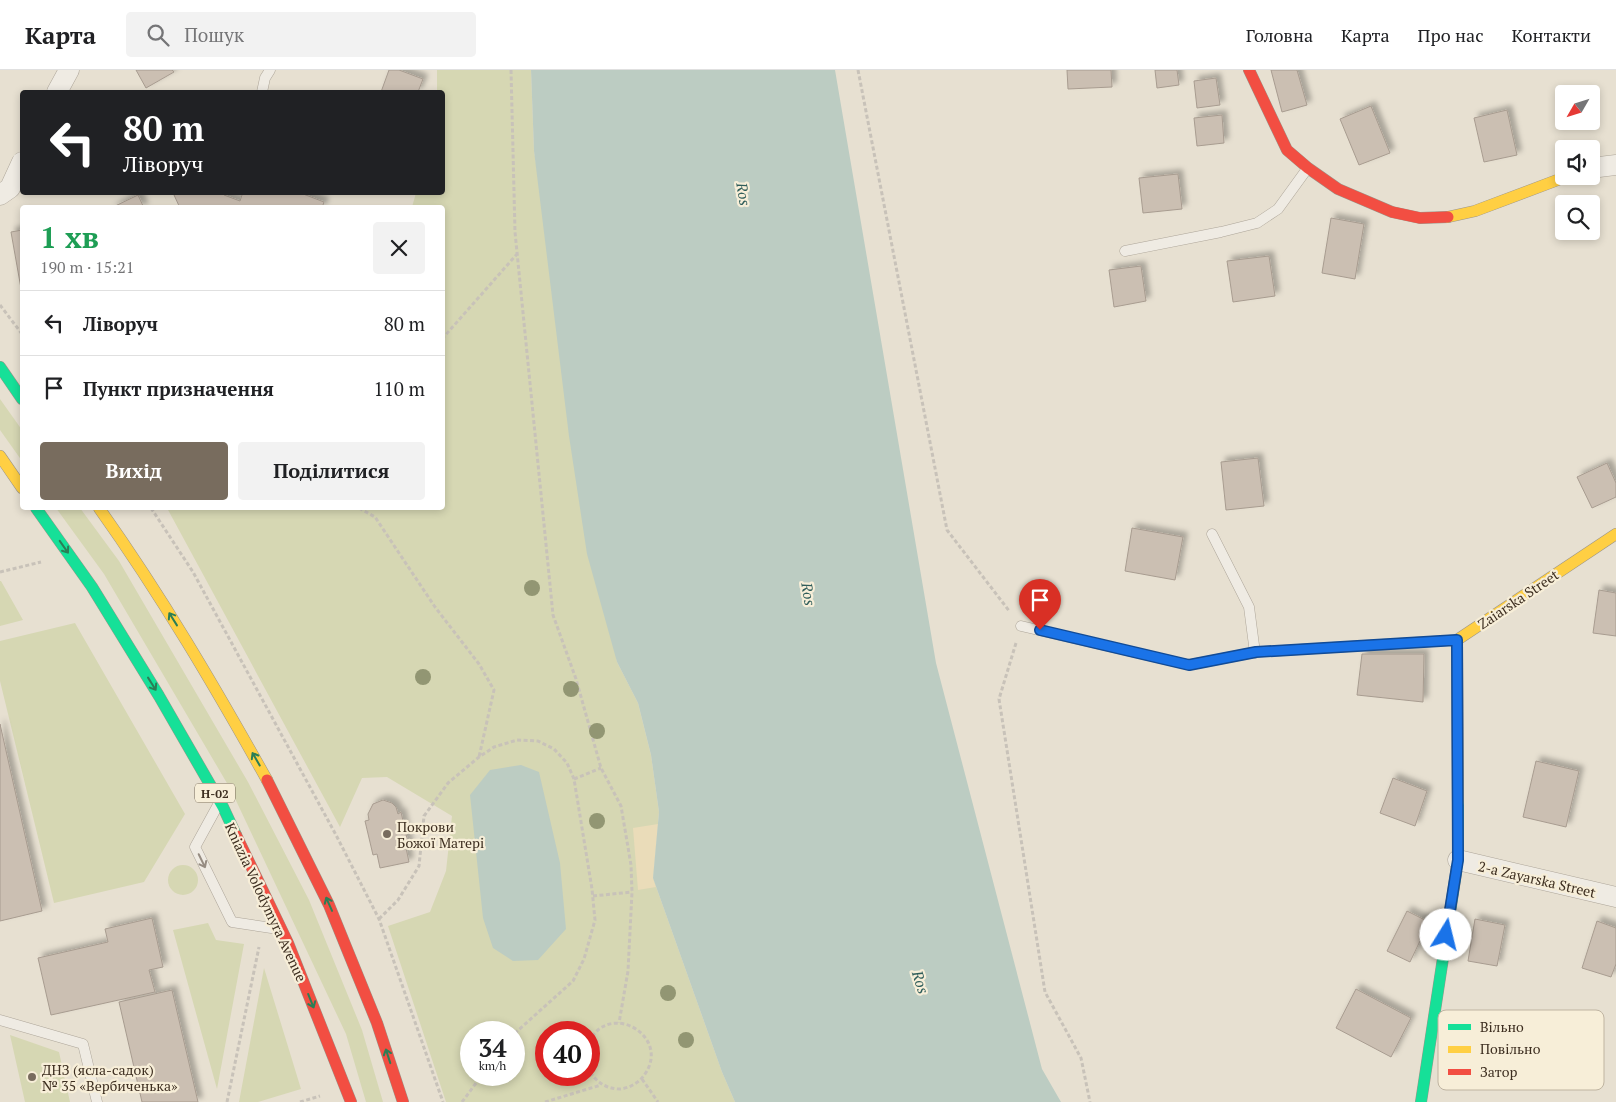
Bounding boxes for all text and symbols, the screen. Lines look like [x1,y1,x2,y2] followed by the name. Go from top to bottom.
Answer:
[126,12,476,57] search box
[25,19,96,51] text: Карта
[144,21,172,49] icon: search
[184,22,244,47] text: Пошук
[1246,23,1313,47] text: Головна
[1341,23,1390,47] text: Карта
[1418,23,1484,47] text: Про нас
[1512,23,1591,47] text: Контакти
[1555,85,1600,130] north arrow
[1555,85,1600,240] map controls
[123,105,204,151] text: 80 m
[40,110,105,175] icon: left
[1555,140,1600,185] button: sound
[123,149,203,178] text: Ліворуч
[732,180,756,207] water label: Ros
[1555,195,1600,240] button: search
[40,217,99,257] text: 1 хв
[373,222,425,274] button: close
[40,256,134,278] text: 190 m · 15:21
[40,309,68,337] icon: left
[83,311,158,336] text: Ліворуч
[384,311,425,336] text: 80 m
[40,374,68,402] icon: arrive
[83,376,274,401] text: Пункт призначення
[374,376,425,401] text: 110 m
[40,442,228,500] button: Вихід
[238,442,425,500] button: Поділитися
[59,540,69,554] one-way arrow
[1474,565,1563,633] street label: Zaiarska Street
[1019,579,1061,630] pin
[797,580,821,607] water label: Ros
[1026,586,1054,614] icon: arrive
[168,613,178,627] one-way arrow
[147,677,157,691] one-way arrow
[250,753,260,767] one-way arrow
[195,784,235,802] road number: Н-02
[397,817,484,852] place label: Покрови Божої Матері
[221,820,311,984] street label: Kniazia Volodymyra Avenue
[381,828,393,840] marker: Покрови Божої Матері
[197,853,207,868] one-way arrow
[1476,856,1598,902] street label: 2-a Zayarska Street
[323,897,333,912] one-way arrow
[1419,908,1471,960] position arrow
[908,967,934,996] water label: Ros
[307,993,316,1008] one-way arrow
[1438,1010,1604,1090] legend
[1480,1017,1524,1036] text: Вільно
[535,1021,600,1086] speed limit sign: 40
[478,1031,507,1064] text: 34
[1480,1039,1541,1058] text: Повільно
[382,1048,392,1064] one-way arrow
[479,1058,506,1073] text: km/h
[42,1060,178,1095] place label: ДНЗ (ясла-садок) № 35 «Вербиченька»
[1480,1062,1517,1081] text: Затор
[26,1071,38,1083] marker: ДНЗ (ясла-садок) № 35 «Вербиченька»

